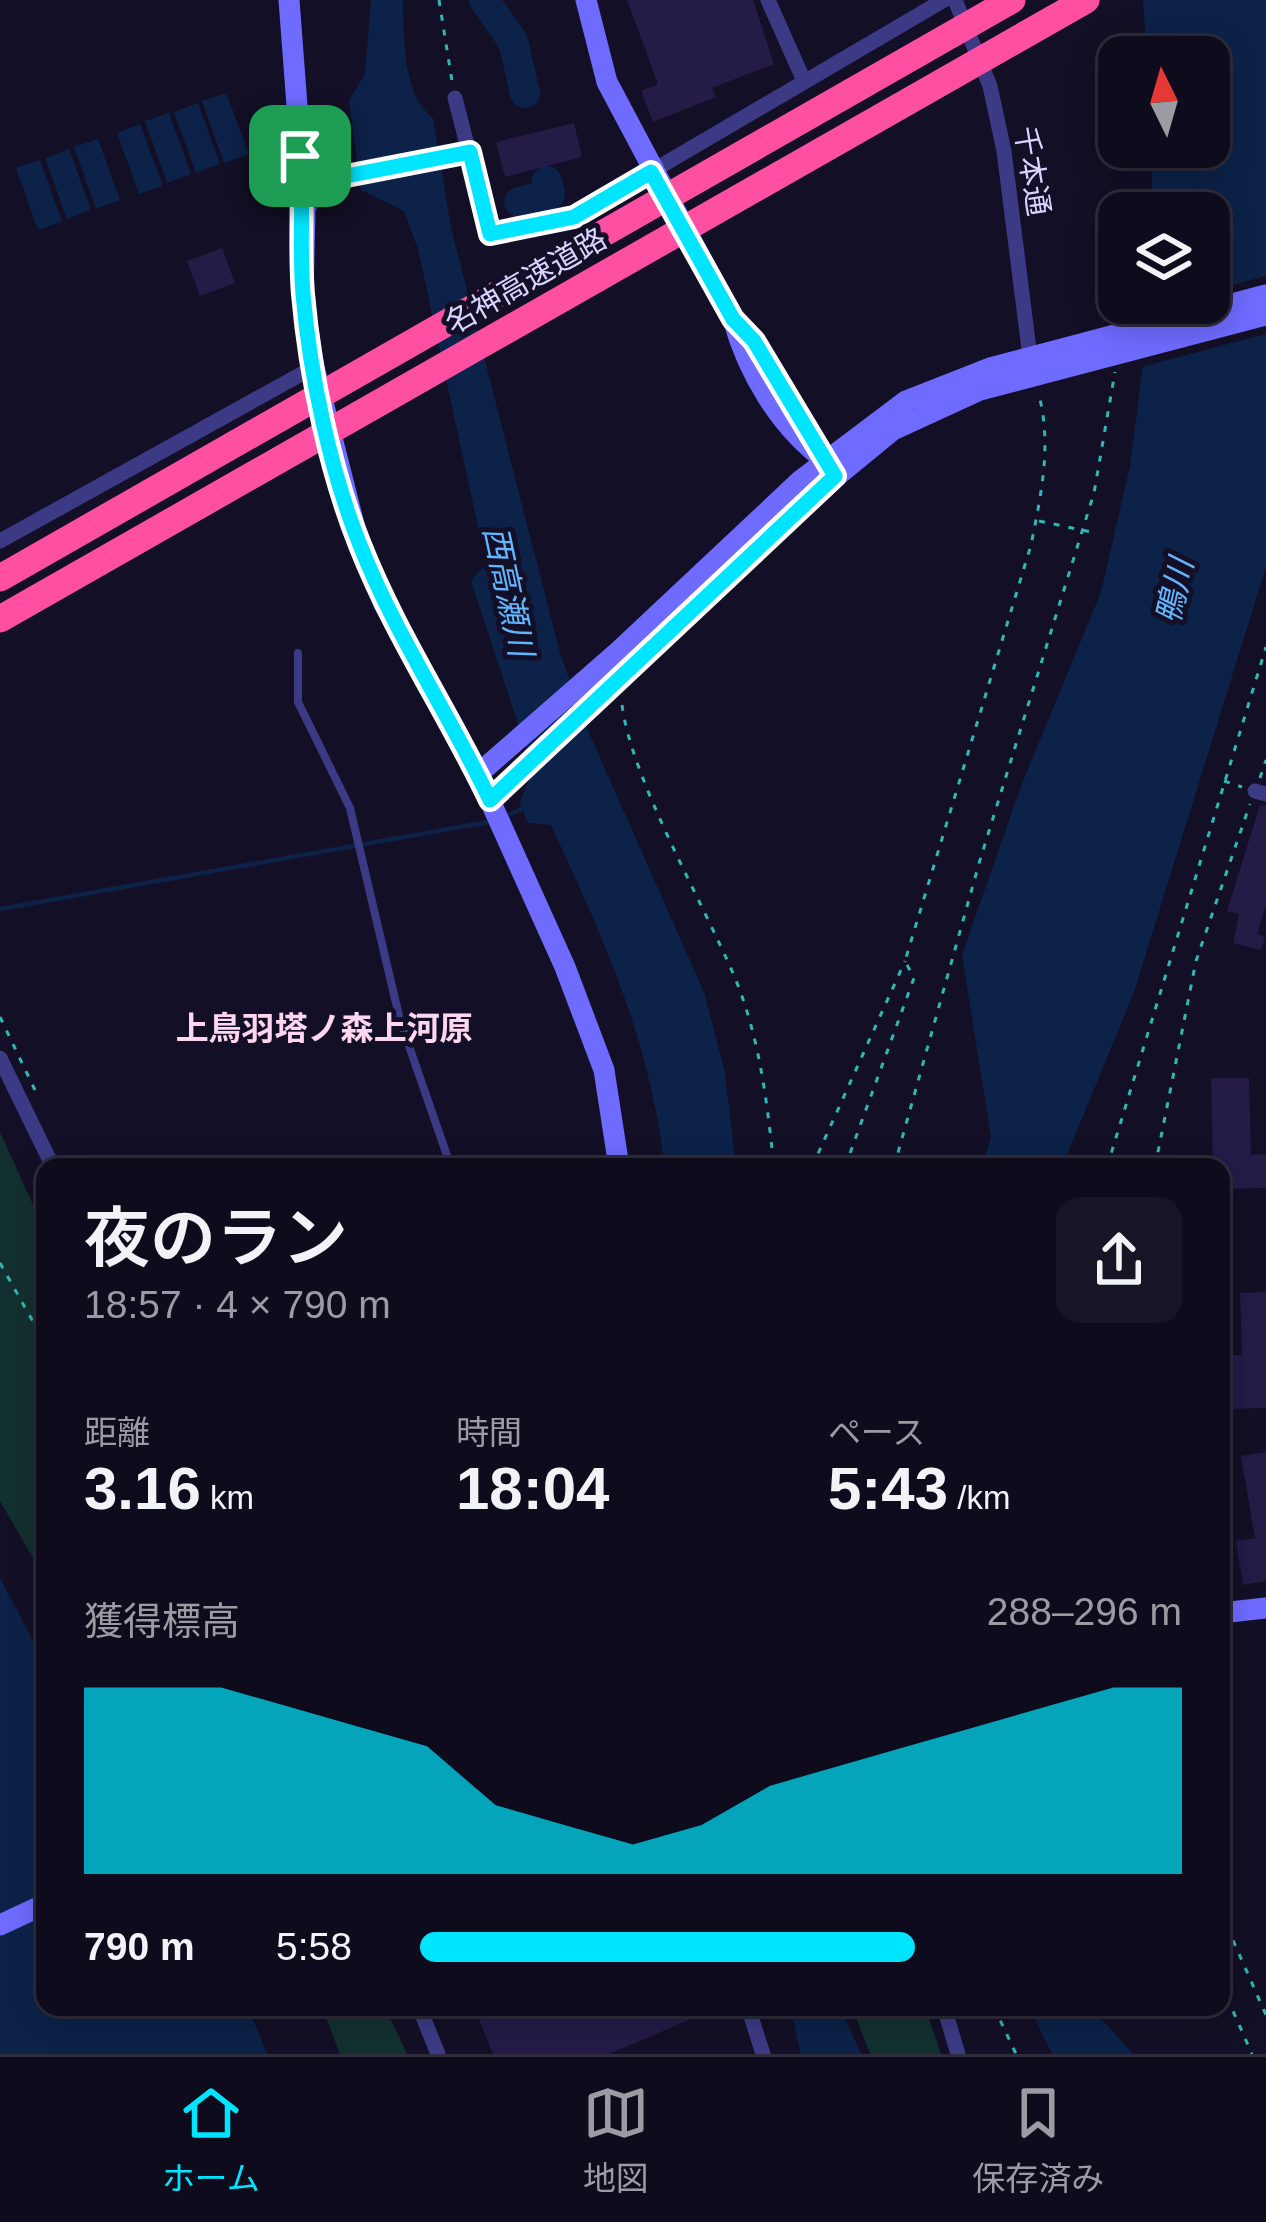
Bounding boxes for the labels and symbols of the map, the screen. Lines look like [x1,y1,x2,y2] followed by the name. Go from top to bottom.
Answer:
[1098,36,1230,168] north arrow
[249,105,351,207] pin
[1009,124,1056,218] street label: 千本通
[440,221,612,340] street label: 名神高速道路
[477,523,541,662] water label: 西高瀬川
[1149,552,1201,627] water label: 鴨川
[176,1010,473,1047] district label: 上鳥羽塔ノ森上河原

